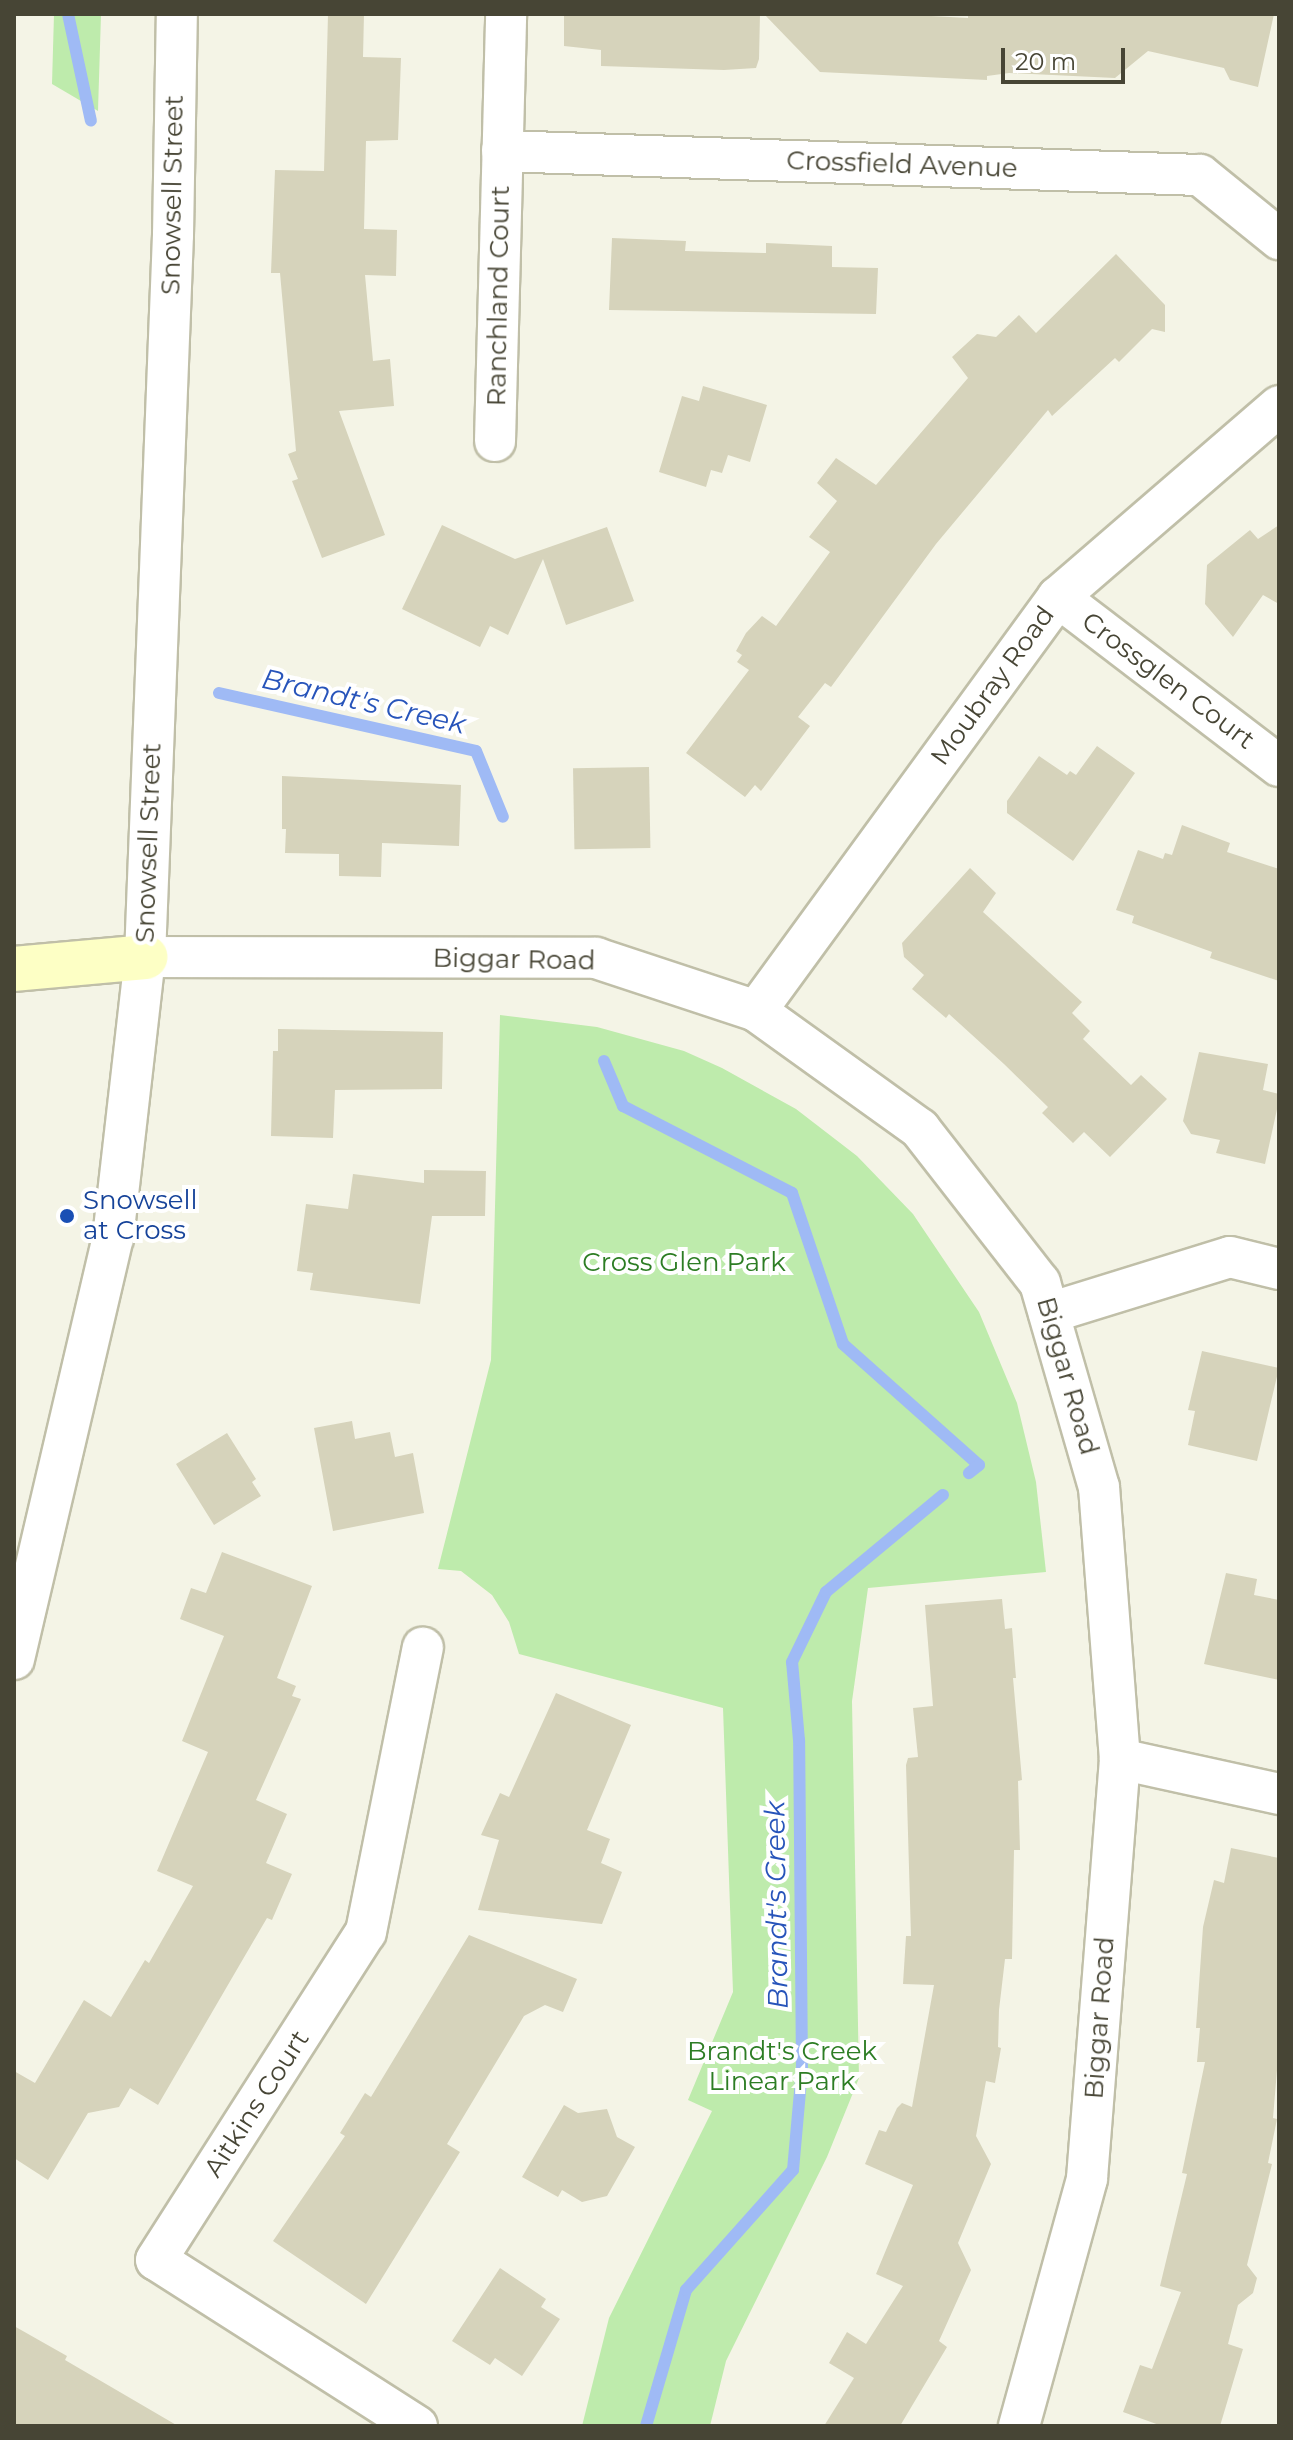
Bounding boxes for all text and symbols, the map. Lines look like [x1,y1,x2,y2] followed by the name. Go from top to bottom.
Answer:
[1005,32,1129,82] scale bar
[1015,47,1076,76] text: 20 m
[156,95,190,295] street label: Snowsell Street
[786,145,1018,185] street label: Crossfield Avenue
[481,185,517,407] street label: Ranchland Court
[925,600,1061,772] street label: Moubray Road
[1076,606,1260,756] street label: Crossglen Court
[259,661,469,741] water label: Brandt's Creek
[130,743,168,943] street label: Snowsell Street
[432,943,596,977] street label: Biggar Road
[83,1185,198,1246] place label: Snowsell at Cross
[58,1207,76,1225] marker: Snowsell at Cross
[582,1247,786,1279] park label: Cross Glen Park
[1030,1293,1104,1459] street label: Biggar Road
[757,1801,795,2009] water label: Brandt's Creek
[1079,1936,1121,2100] street label: Biggar Road
[198,2025,316,2183] street label: Aitkins Court
[687,2036,877,2098] park label: Brandt's Creek Linear Park

